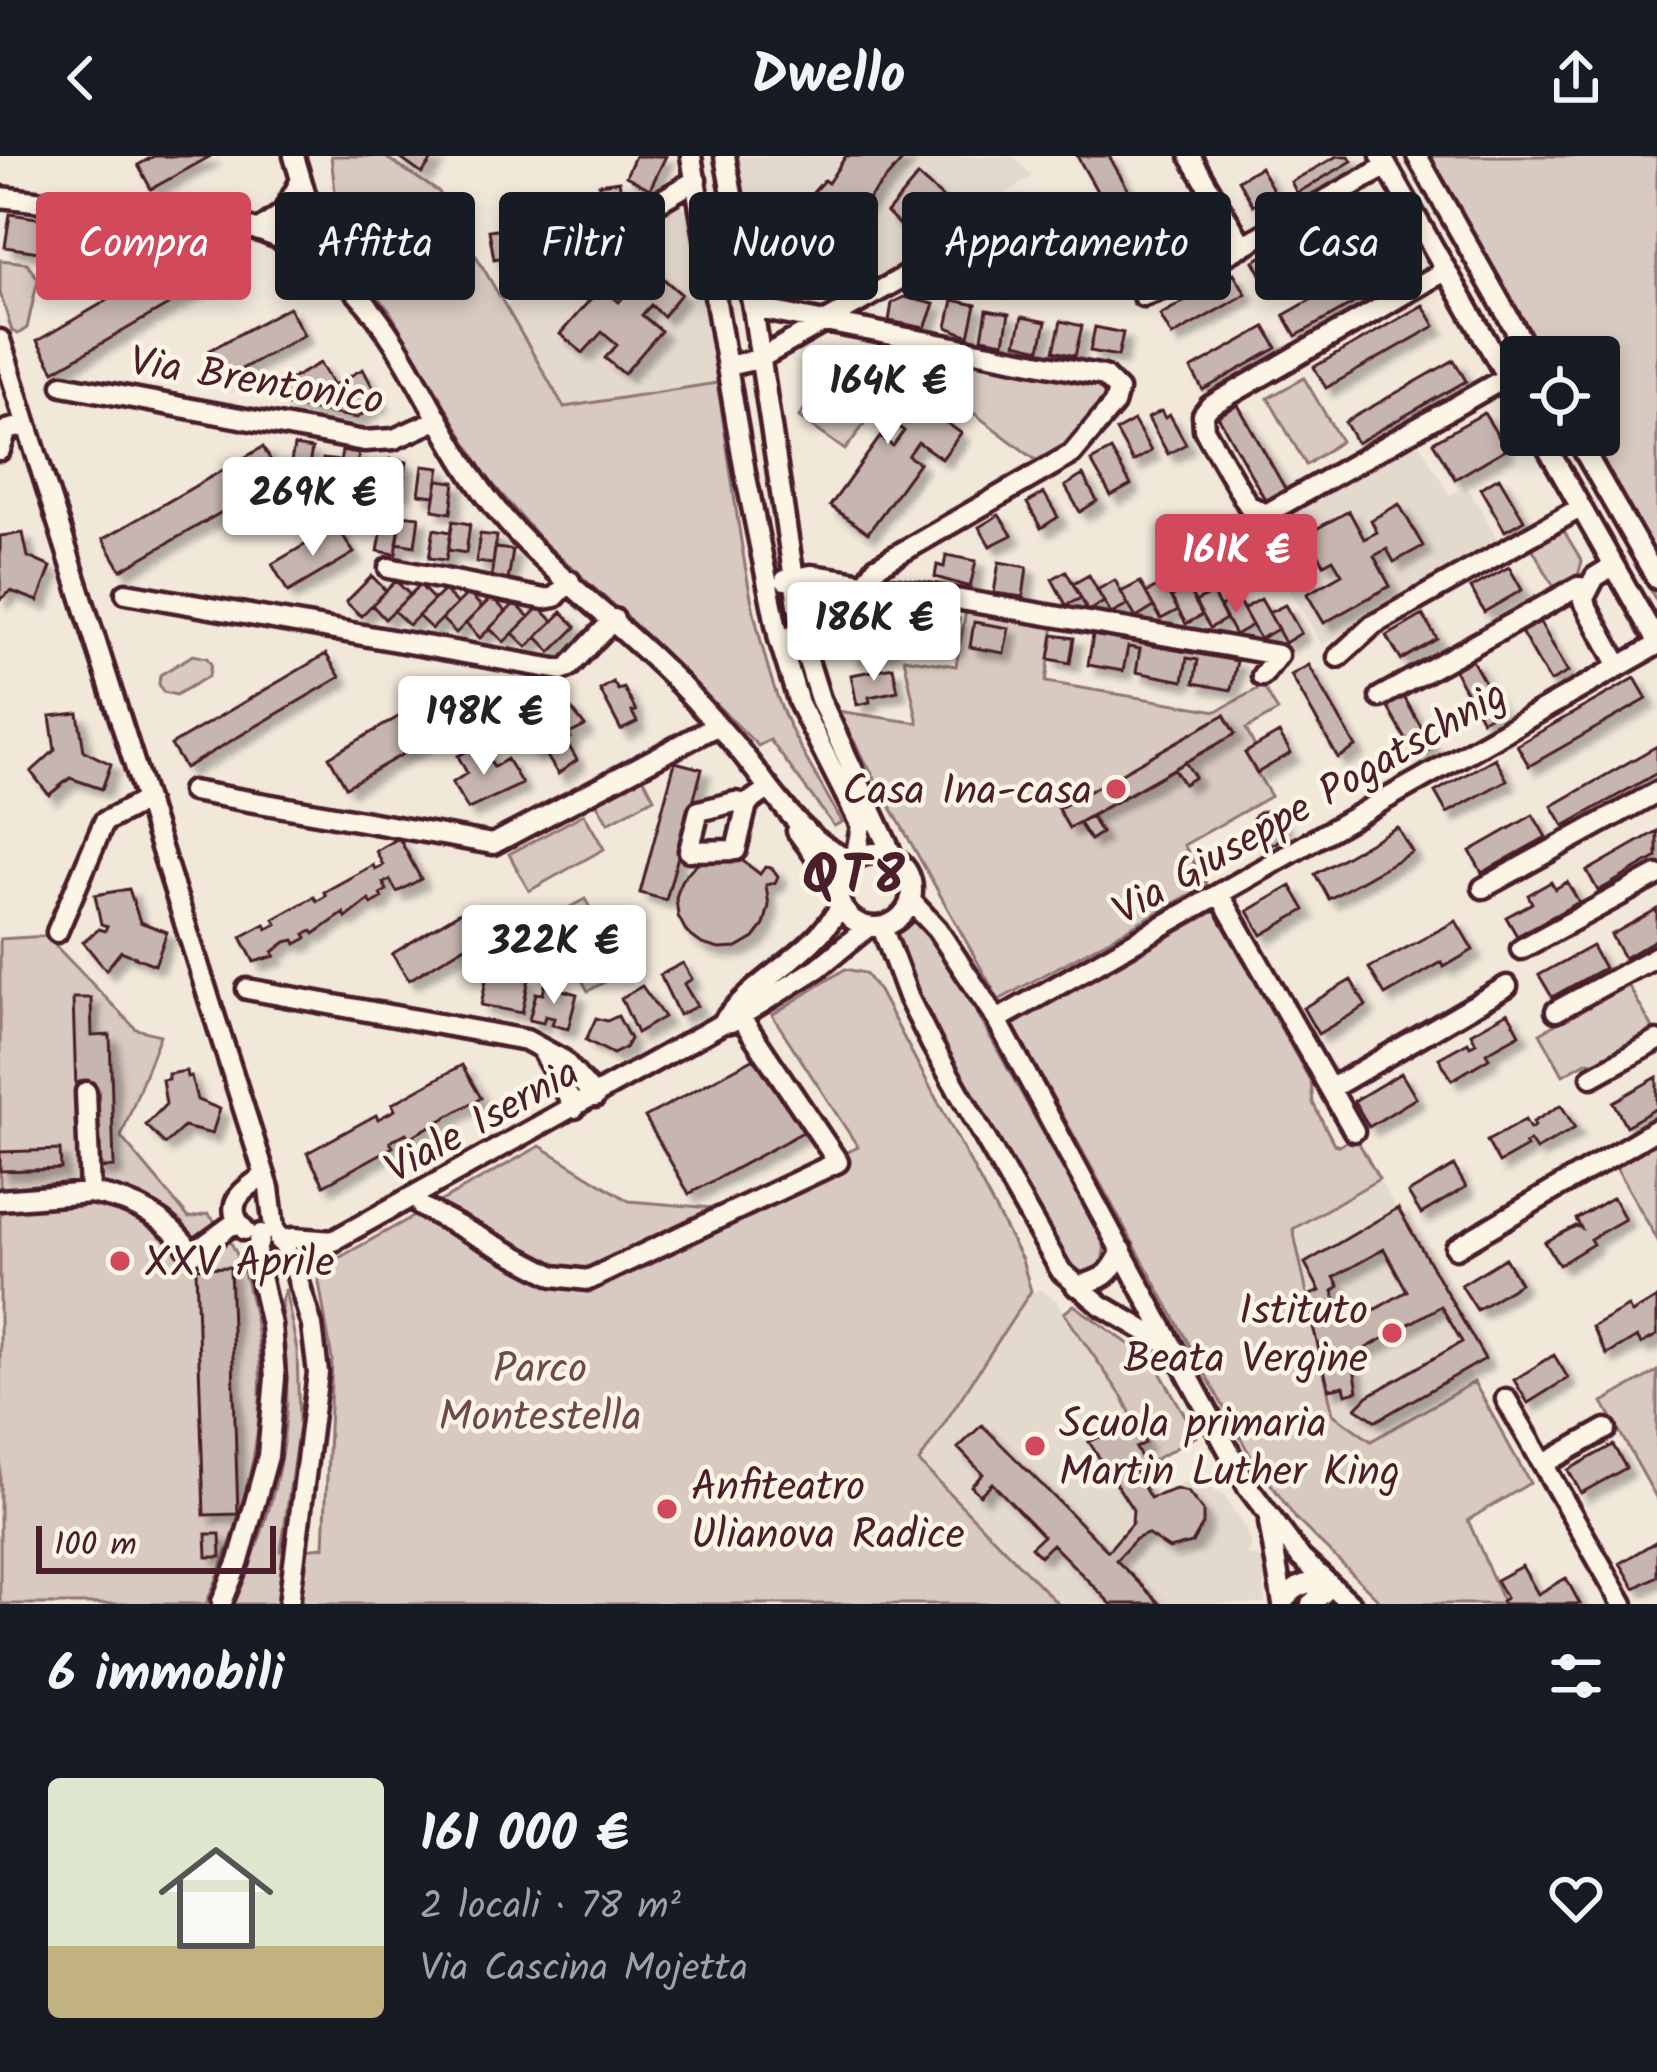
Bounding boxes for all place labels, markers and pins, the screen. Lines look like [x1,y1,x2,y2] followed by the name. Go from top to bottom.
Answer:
[790,345,986,447] pin: 164K €
[215,457,411,559] pin: 269K €
[1138,514,1334,616] pin: 161K €
[776,582,972,684] pin: 186K €
[386,676,582,778] pin: 198K €
[842,759,1092,826] place label: Casa Ina-casa
[1103,776,1129,802] marker: Casa Ina-casa
[456,905,652,1007] pin: 322K €
[144,1231,334,1298] place label: XXV Aprile
[107,1248,133,1274] marker: XXV Aprile
[1123,1279,1368,1394] place label: Istituto Beata Vergine
[1379,1320,1405,1346] marker: Istituto Beata Vergine
[1059,1392,1400,1507] place label: Scuola primaria Martin Luther King
[1022,1433,1048,1459] marker: Scuola primaria Martin Luther King
[691,1455,965,1570] place label: Anfiteatro Ulianova Radice
[654,1496,680,1522] marker: Anfiteatro Ulianova Radice

